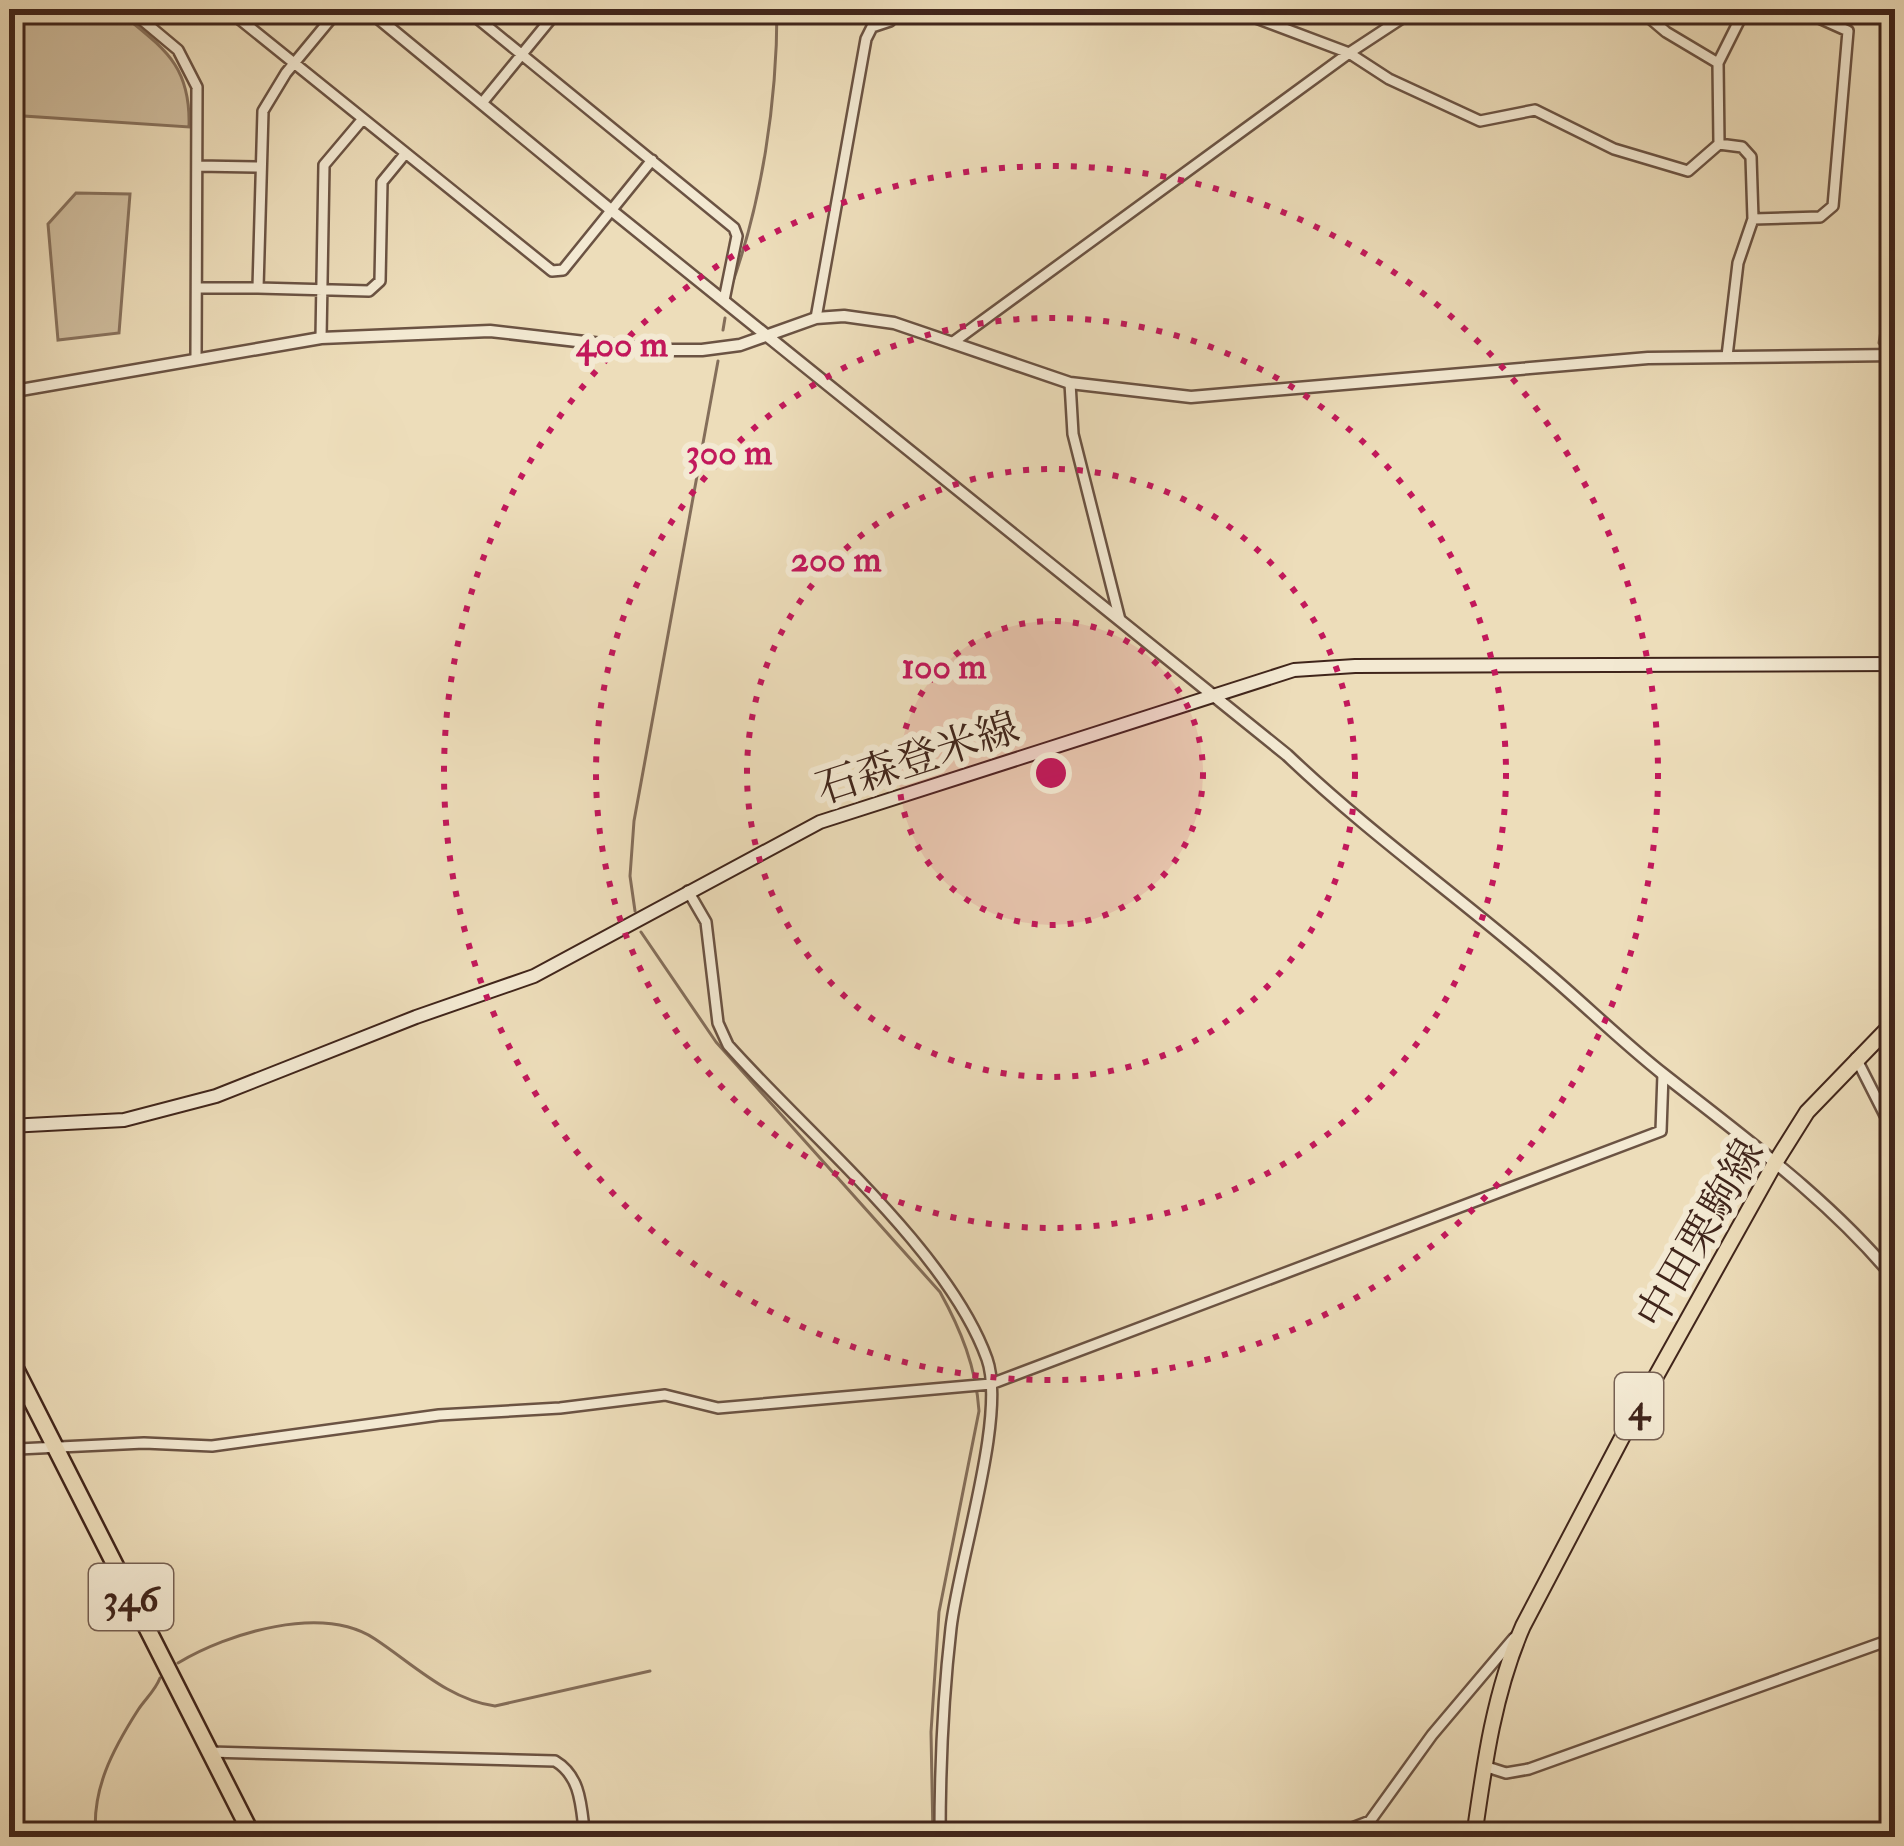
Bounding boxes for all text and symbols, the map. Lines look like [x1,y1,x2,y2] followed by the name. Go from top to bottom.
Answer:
[575,322,668,367] text: 400 m
[686,430,772,475] text: 300 m
[791,537,881,582] text: 200 m
[901,644,987,689] text: 100 m
[810,702,1026,816] street label: 石森登米線
[1030,752,1072,794] centre of rings
[1626,1130,1776,1338] street label: 中田栗駒線
[1615,1373,1663,1439] road number: 4
[89,1564,173,1630] road number: 346

